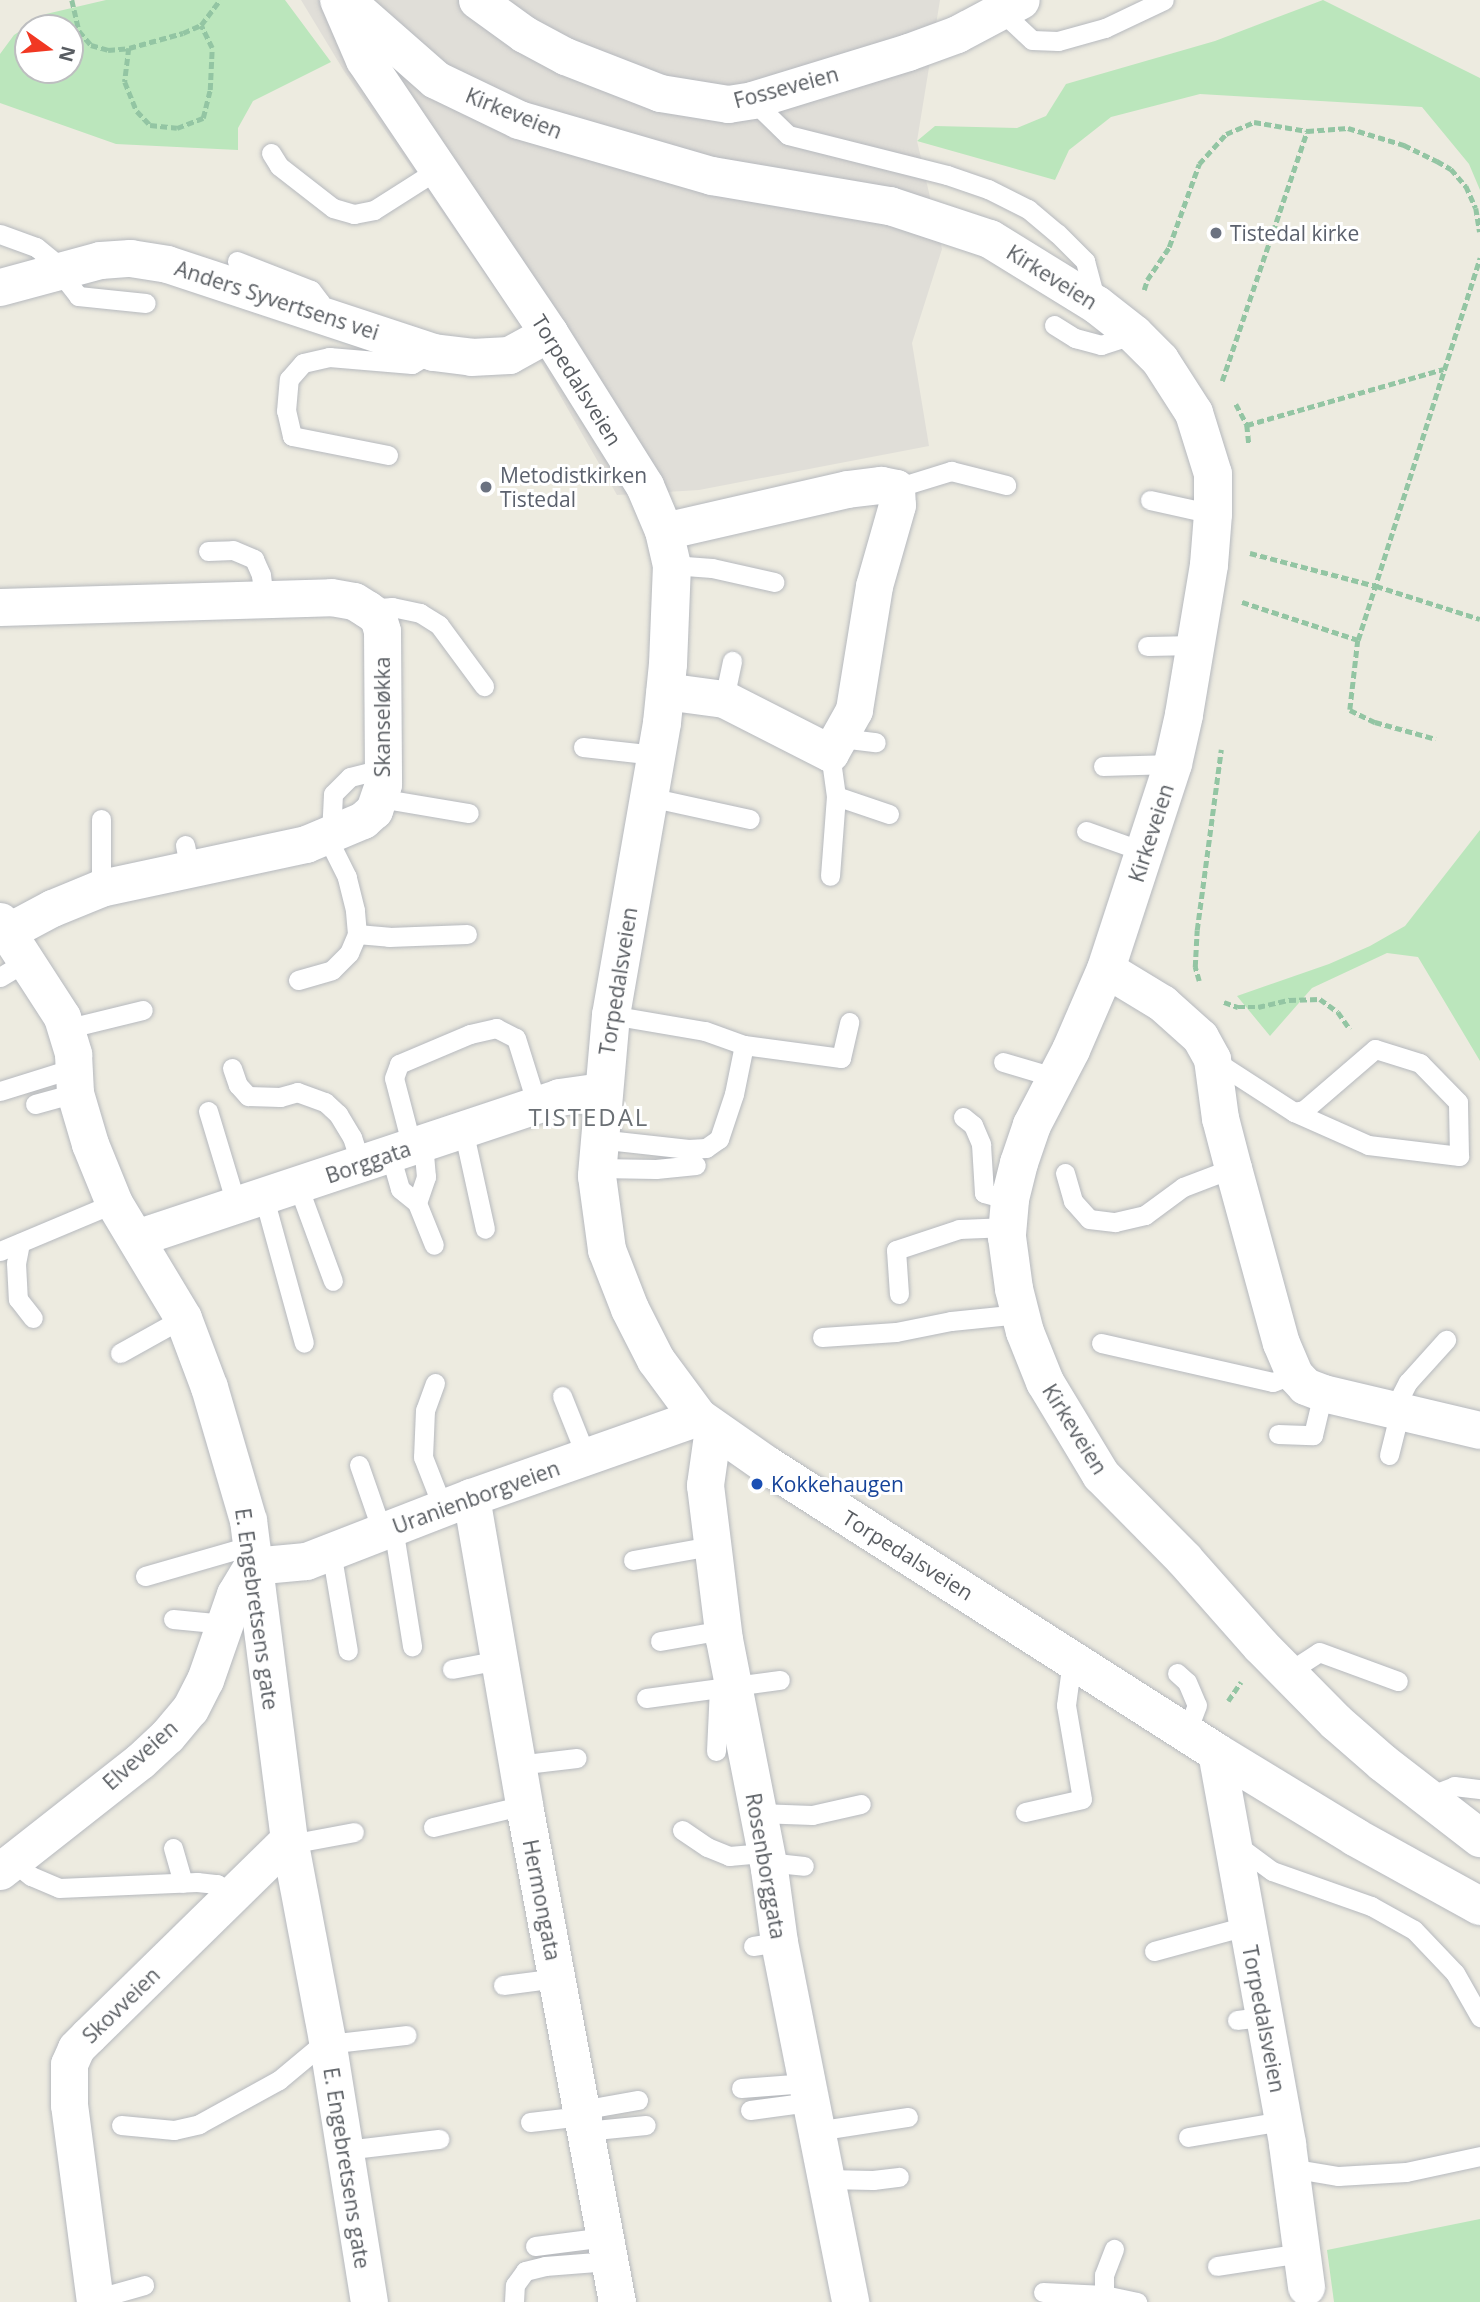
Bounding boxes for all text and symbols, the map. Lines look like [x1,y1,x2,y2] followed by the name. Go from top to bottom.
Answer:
[14,14,84,84] north arrow
[53,43,82,65] text: N
[731,61,841,113] street label: Fosseveien
[462,82,566,144] street label: Kirkeveien
[1230,220,1359,246] place label: Tistedal kirke
[1208,225,1224,241] marker: Tistedal kirke
[1002,239,1102,315] street label: Kirkeveien
[172,255,382,345] street label: Anders Syvertsens vei
[527,310,627,450] street label: Torpedalsveien
[500,462,647,512] place label: Metodistkirken Tistedal
[478,479,494,495] marker: Metodistkirken Tistedal
[369,657,395,777] street label: Skanseløkka
[1123,781,1179,885] street label: Kirkeveien
[594,905,642,1057] street label: Torpedalsveien
[530,1103,648,1131] district label: TISTEDAL
[322,1136,414,1188] street label: Borggata
[1037,1379,1113,1479] street label: Kirkeveien
[389,1455,563,1539] street label: Uranienborgveien
[771,1471,904,1497] place label: Kokkehaugen
[749,1476,765,1492] marker: Kokkehaugen
[838,1505,978,1605] street label: Torpedalsveien
[230,1506,284,1712] street label: E. Engebretsens gate
[98,1715,182,1795] street label: Elveveien
[741,1791,791,1941] street label: Rosenborggata
[518,1837,566,1963] street label: Hermongata
[1237,1943,1291,2095] street label: Torpedalsveien
[77,1962,165,2048] street label: Skovveien
[319,2065,375,2271] street label: E. Engebretsens gate

